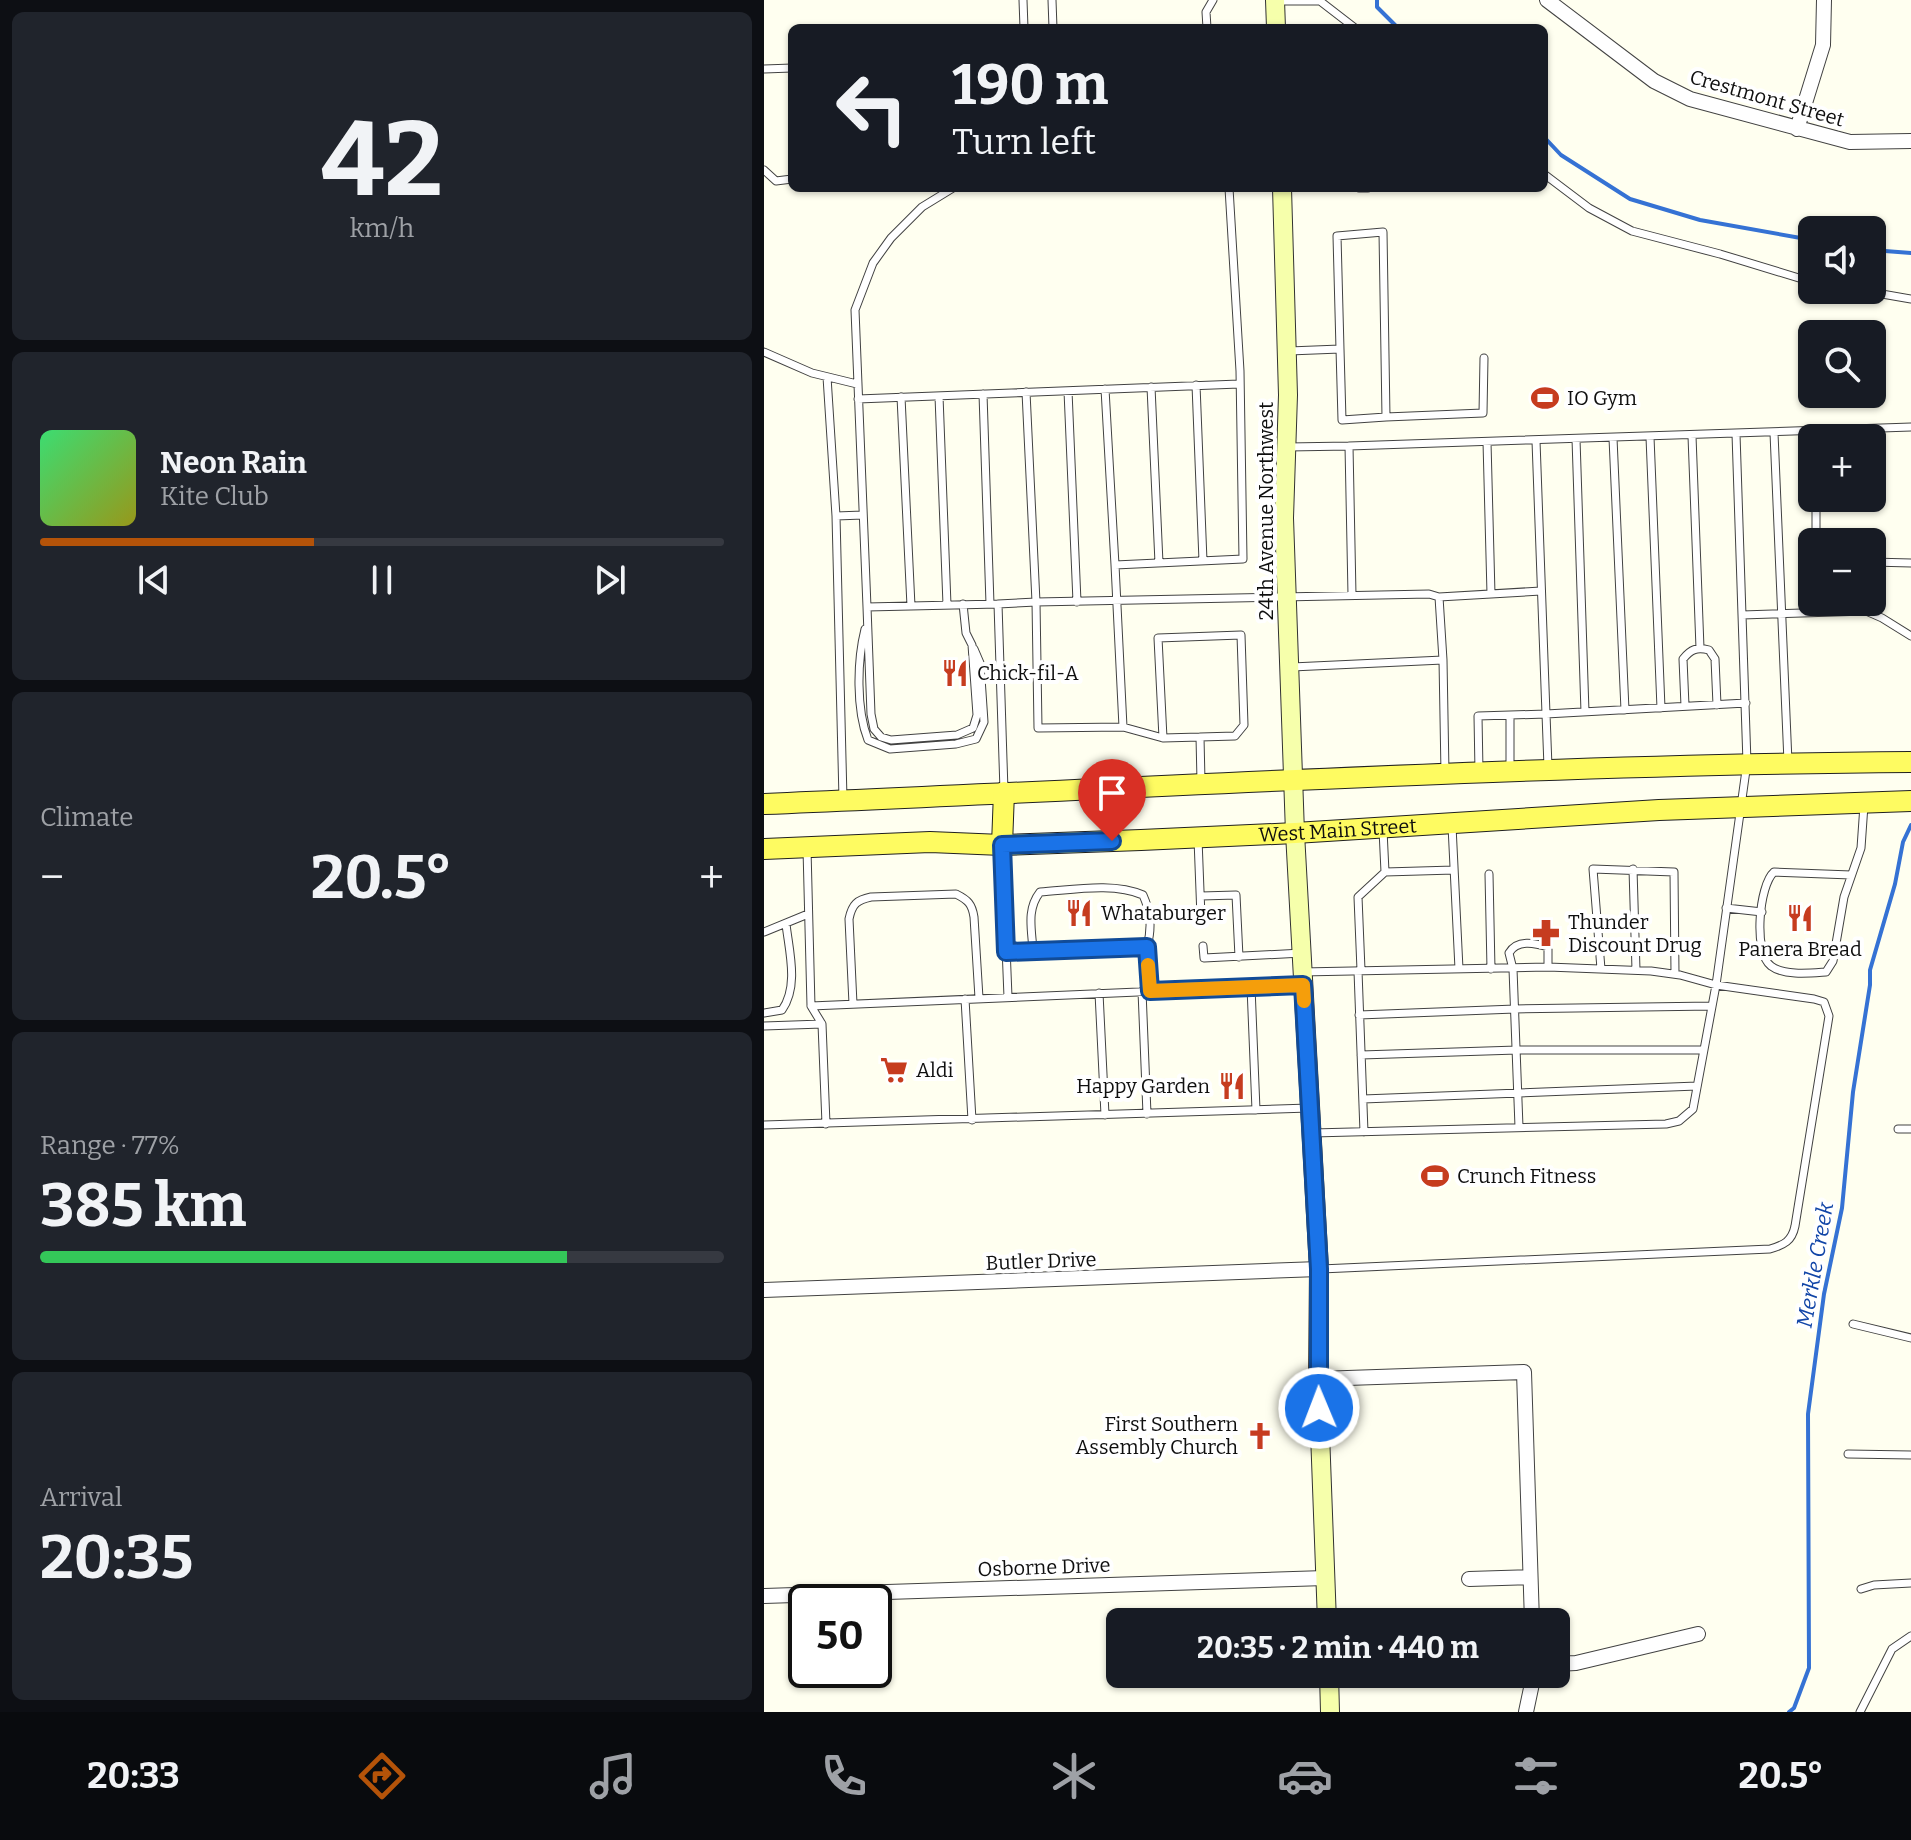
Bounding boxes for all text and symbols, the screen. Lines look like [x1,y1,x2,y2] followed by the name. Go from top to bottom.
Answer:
[952,52,1108,119] text: 190 m
[820,56,924,160] icon: left
[1687,64,1847,132] street label: Crestmont Street
[321,98,443,223] text: 42
[952,120,1096,164] text: Turn left
[350,213,414,244] text: km/h
[1798,216,1886,616] map controls
[1798,216,1886,304] button: sound
[1798,320,1886,408] button: search
[1530,383,1560,413] sports icon: IO Gym
[1567,386,1637,410] place label: IO Gym
[1254,402,1278,620] street label: 24th Avenue Northwest
[1798,424,1886,512] button: +
[160,445,307,481] text: Neon Rain
[160,481,269,512] text: Kite Club
[1798,528,1886,616] button: −
[132,558,176,602] icon: previous
[360,558,404,602] icon: pause
[588,558,632,602] icon: next
[940,658,970,688] restaurant icon: Chick-fil-A
[977,661,1080,685] place label: Chick-fil-A
[1078,759,1146,841] pin
[1090,771,1134,815] icon: arrive
[40,802,134,833] text: Climate
[1258,813,1417,847] street label: West Main Street
[311,842,452,914] text: 20.5°
[40,851,64,904] text: −
[699,851,724,904] text: +
[1064,898,1094,928] restaurant icon: Whataburger
[1101,901,1226,925] place label: Whataburger
[1785,903,1815,933] restaurant icon: Panera Bread
[1568,910,1702,957] place label: Thunder Discount Drug
[1531,918,1561,948] pharmacy icon: Thunder Discount Drug
[1738,937,1862,961] place label: Panera Bread
[879,1055,909,1085] supermarket icon: Aldi
[916,1058,954,1082] place label: Aldi
[1217,1071,1247,1101] restaurant icon: Happy Garden
[1076,1074,1210,1098] place label: Happy Garden
[40,1130,180,1161] text: Range · 77%
[1420,1161,1450,1191] sports icon: Crunch Fitness
[1457,1164,1596,1188] place label: Crunch Fitness
[40,1170,246,1242] text: 385 km
[1791,1199,1840,1330] water label: Merkle Creek
[985,1247,1097,1275] street label: Butler Drive
[1277,1366,1361,1450] position arrow
[1076,1412,1239,1459] place label: First Southern Assembly Church
[1245,1421,1275,1451] church icon: First Southern Assembly Church
[40,1482,122,1513] text: Arrival
[40,1522,193,1594] text: 20:35
[977,1553,1111,1581] street label: Osborne Drive
[788,1584,892,1688] speed limit sign: 50
[1197,1630,1479,1666] text: 20:35 · 2 min · 440 m
[354,1748,410,1804] icon: directions
[585,1748,641,1804] icon: music
[816,1748,872,1804] icon: phone
[1046,1748,1102,1804] icon: climate
[1277,1748,1333,1804] icon: car
[1508,1748,1564,1804] icon: filters
[87,1754,180,1798] text: 20:33
[1739,1754,1824,1798] text: 20.5°

